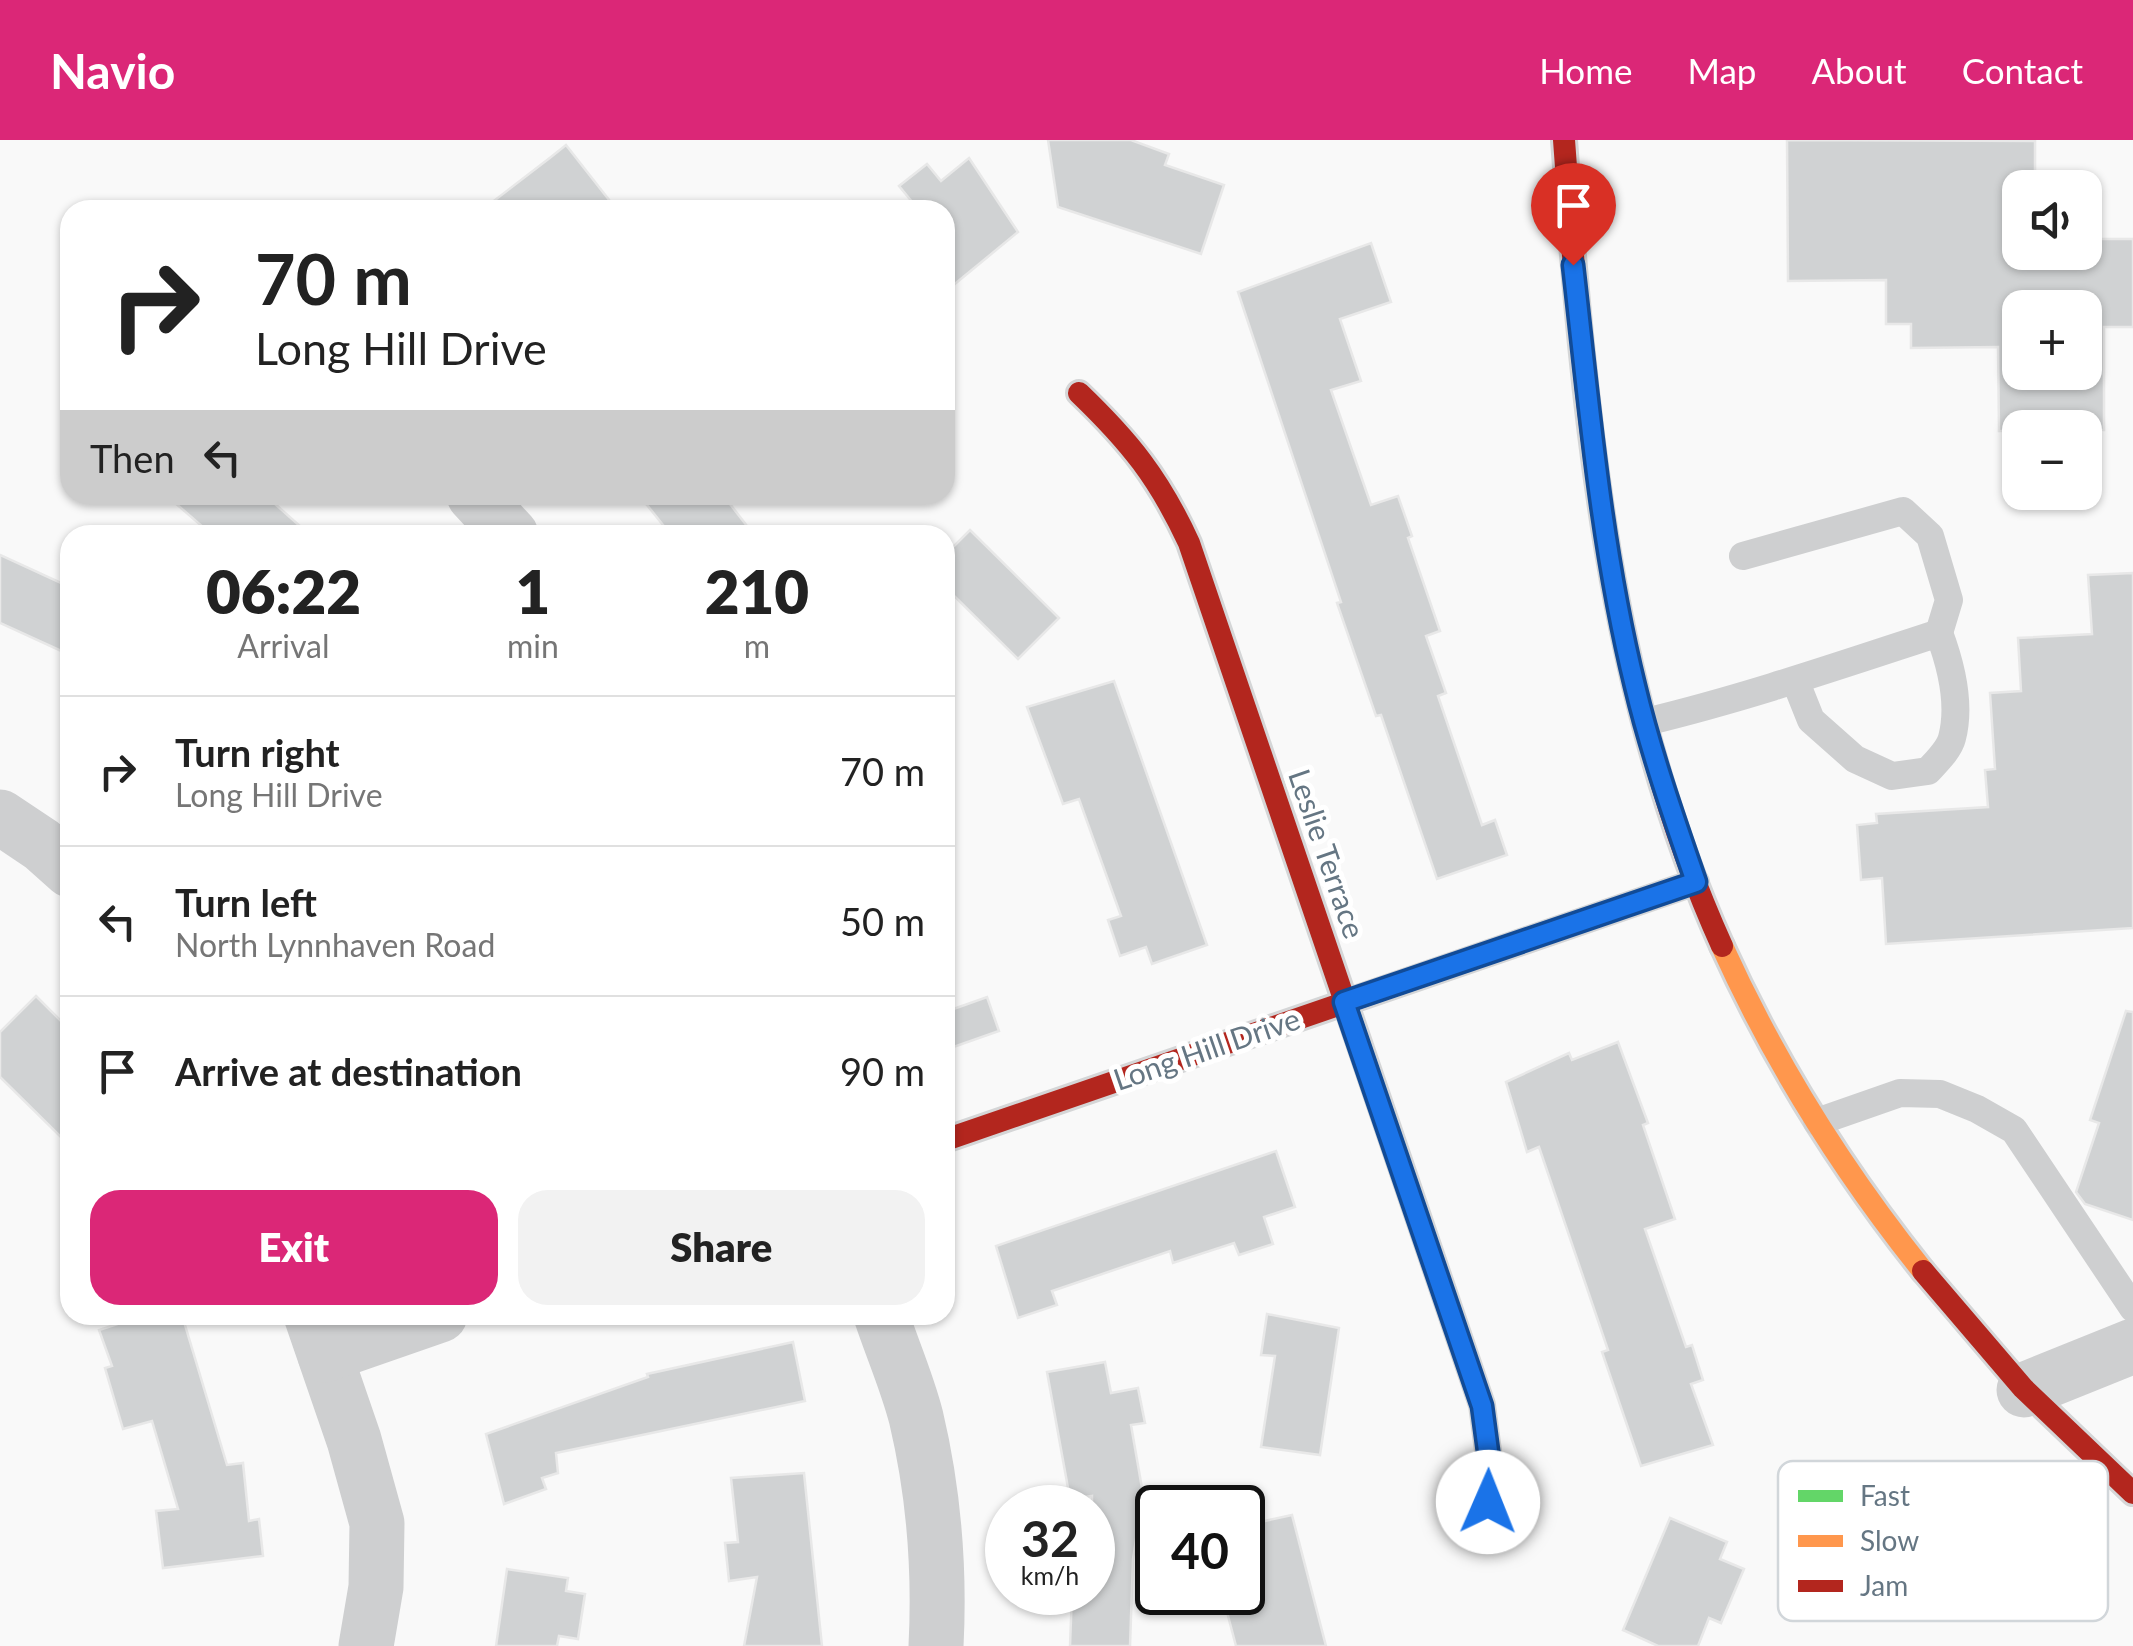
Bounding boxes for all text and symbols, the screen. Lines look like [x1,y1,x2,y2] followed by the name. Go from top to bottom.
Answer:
[50,42,175,99] text: Navio
[1539,49,1632,91] text: Home
[1687,49,1756,91] text: Map
[1811,49,1907,91] text: About
[1962,49,2083,91] text: Contact
[1531,163,1616,266] pin
[2002,170,2102,510] map controls
[2002,170,2102,270] button: sound
[1546,178,1601,233] icon: arrive
[255,236,412,320] text: 70 m
[90,240,220,370] icon: right
[2002,290,2102,390] button: +
[255,321,547,375] text: Long Hill Drive
[2002,410,2102,510] button: −
[195,430,250,485] icon: left
[90,435,175,481] text: Then
[206,555,361,627] text: 06:22
[515,555,550,627] text: 1
[705,555,809,627] text: 210
[237,626,330,665] text: Arrival
[507,626,559,665] text: min
[744,626,770,665] text: m
[175,729,340,775] text: Turn right
[90,744,145,799] icon: right
[840,748,925,794] text: 70 m
[1282,764,1374,943] street label: Leslie Terrace
[175,775,383,814] text: Long Hill Drive
[175,879,317,925] text: Turn left
[90,894,145,949] icon: left
[840,898,925,944] text: 50 m
[175,925,495,964] text: North Lynnhaven Road
[1108,999,1304,1097] street label: Long Hill Drive
[90,1044,145,1099] icon: arrive
[175,1048,522,1094] text: Arrive at destination
[840,1048,925,1094] text: 90 m
[90,1190,498,1305] button: Exit
[518,1190,925,1305] button: Share
[1436,1450,1540,1554] position arrow
[1778,1461,2108,1621] legend
[1860,1478,1910,1512] text: Fast
[1135,1485,1265,1615] speed limit sign: 40
[1021,1508,1079,1568] text: 32
[1860,1523,1919,1557] text: Slow
[1021,1560,1079,1590] text: km/h
[1860,1568,1908,1602] text: Jam

